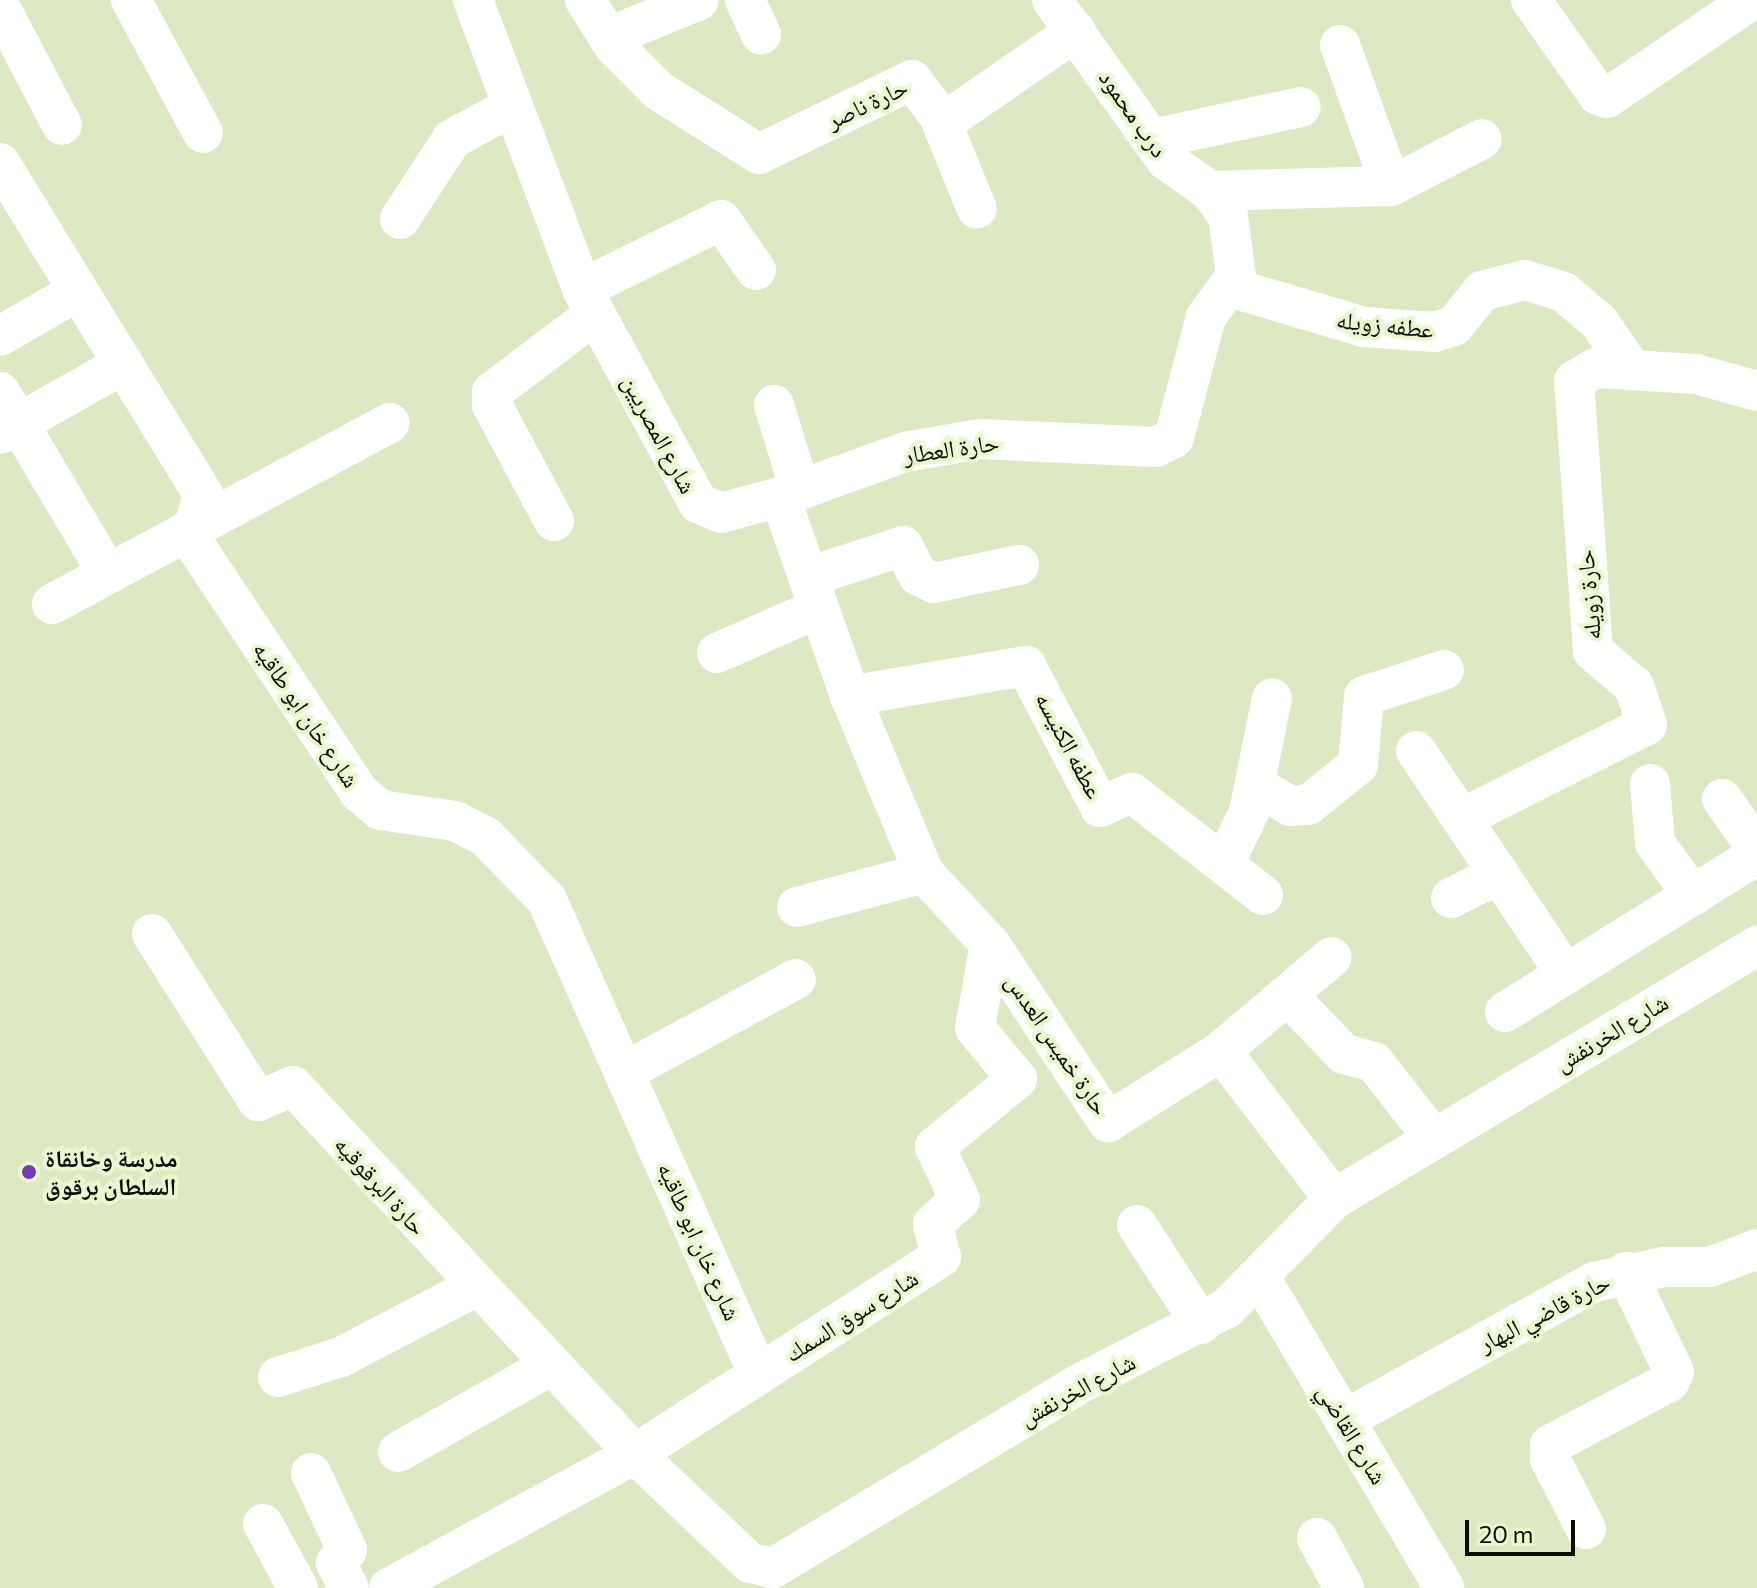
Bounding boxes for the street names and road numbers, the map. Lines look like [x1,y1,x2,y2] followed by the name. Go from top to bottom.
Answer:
[1093,64,1175,162] street label: درب محمود
[822,72,912,134] street label: حارة ناصر
[1335,305,1435,343] street label: عطفه زويله
[617,370,703,498] street label: شارع المصريين
[901,427,1001,469] street label: حارة العطار
[1570,549,1606,641] street label: حارة زويله
[248,636,366,792] street label: شارع خان ابو طاقيه
[1030,687,1110,803] street label: عطفه الكنيسه
[1000,968,1116,1120] street label: حارة خميس العدس
[1549,987,1673,1077] street label: شارع الخرنفش
[329,1130,433,1240] street label: حارة البرقوقيه
[652,1158,748,1324] street label: شارع خان ابو طاقيه
[779,1263,923,1367] street label: شارع سوق السمك
[1474,1267,1614,1357] street label: حارة قاضي البهار
[1014,1346,1140,1432] street label: شارع الخرنفش
[1312,1379,1394,1489] street label: شارع القاضي

